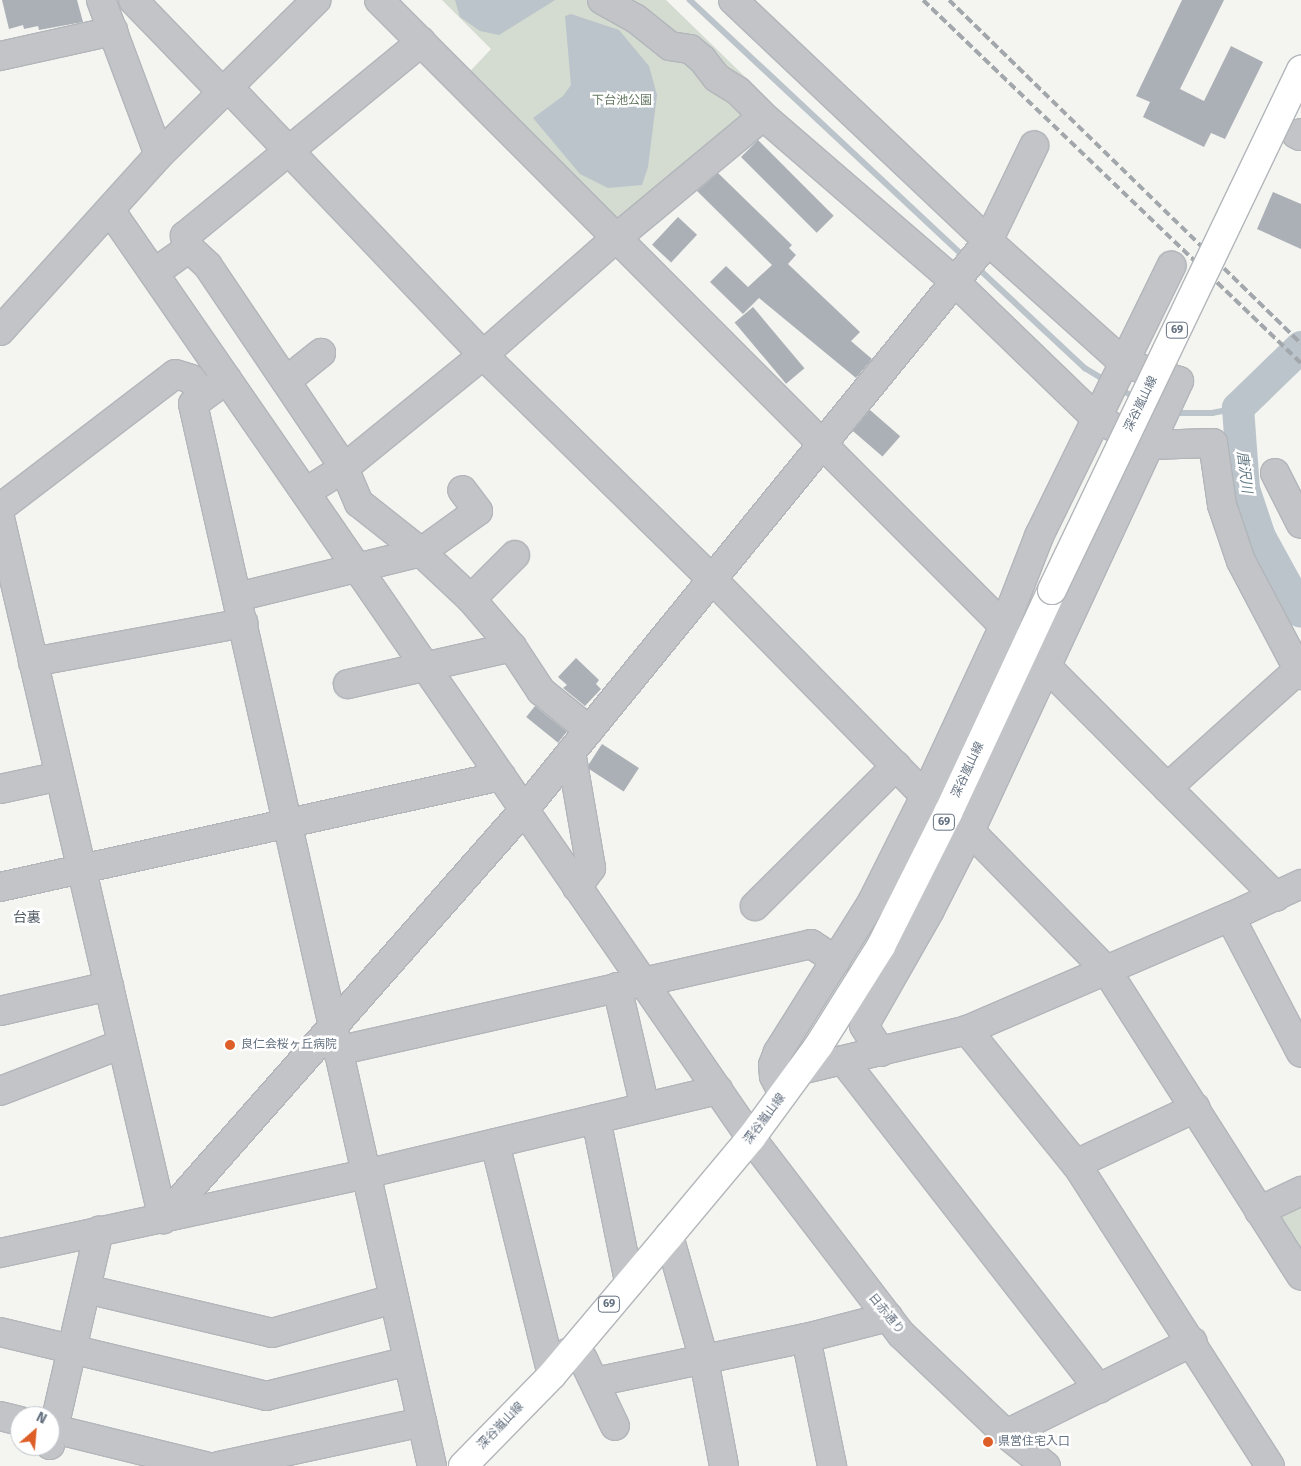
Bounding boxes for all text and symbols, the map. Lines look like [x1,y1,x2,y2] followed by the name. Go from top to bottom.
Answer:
[592,94,652,108] park label: 下台池公園
[1166,322,1188,338] road number: 69
[1121,374,1161,434] street label: 深谷嵐山線
[1233,450,1255,494] water label: 唐沢川
[949,740,987,800] street label: 深谷嵐山線
[933,814,955,830] road number: 69
[13,910,41,926] district label: 台裏
[223,1038,237,1052] marker: 良仁会桜ヶ丘病院
[241,1038,337,1052] place label: 良仁会桜ヶ丘病院
[741,1091,789,1147] street label: 深谷嵐山線
[865,1291,907,1337] street label: 日赤通り
[598,1296,620,1312] road number: 69
[475,1399,527,1453] street label: 深谷嵐山線
[10,1406,60,1456] north arrow
[34,1408,50,1428] text: N
[998,1435,1070,1449] place label: 県営住宅入口
[982,1436,994,1448] marker: 県営住宅入口

